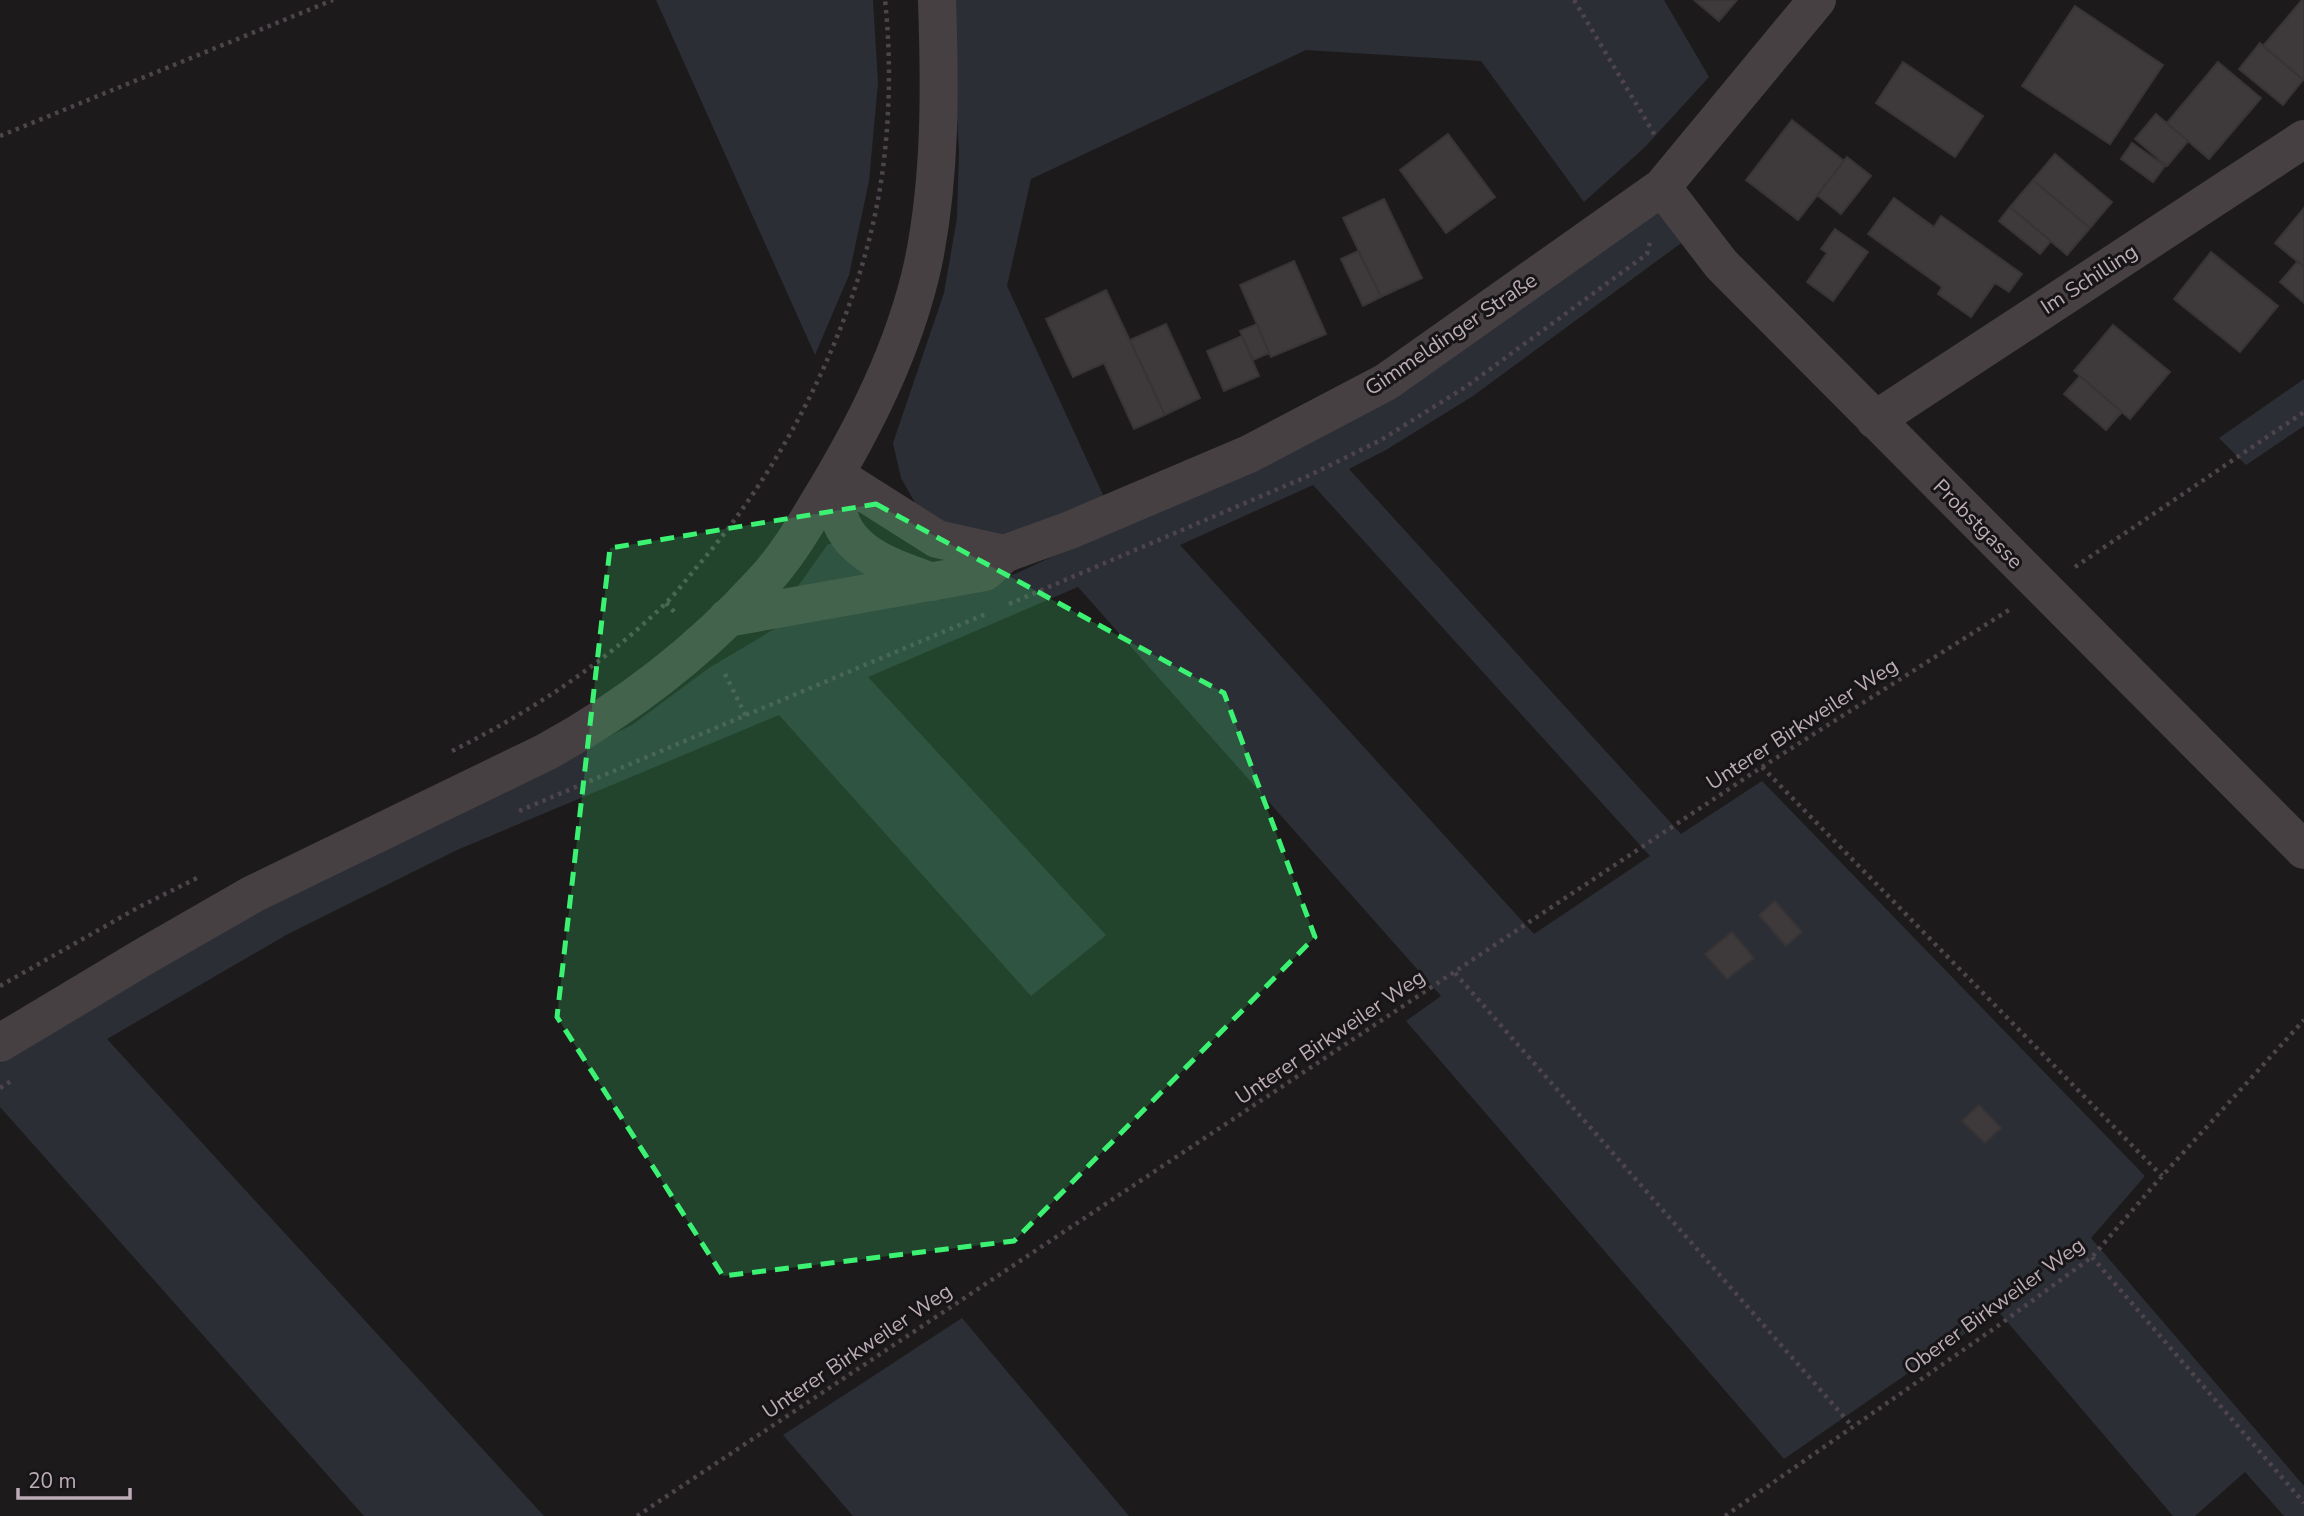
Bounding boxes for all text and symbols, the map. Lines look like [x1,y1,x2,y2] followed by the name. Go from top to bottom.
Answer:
[2035,237,2143,321] street label: Im Schilling
[1360,266,1542,402] street label: Gimmeldinger Straße
[1927,473,2029,575] street label: Probstgasse
[1701,652,1903,796] street label: Unterer Birkweiler Weg
[1230,963,1430,1111] street label: Unterer Birkweiler Weg
[1898,1231,2090,1381] street label: Oberer Birkweiler Weg
[757,1277,957,1425] street label: Unterer Birkweiler Weg
[18,1456,130,1500] scale bar
[28,1467,77,1495] text: 20 m

